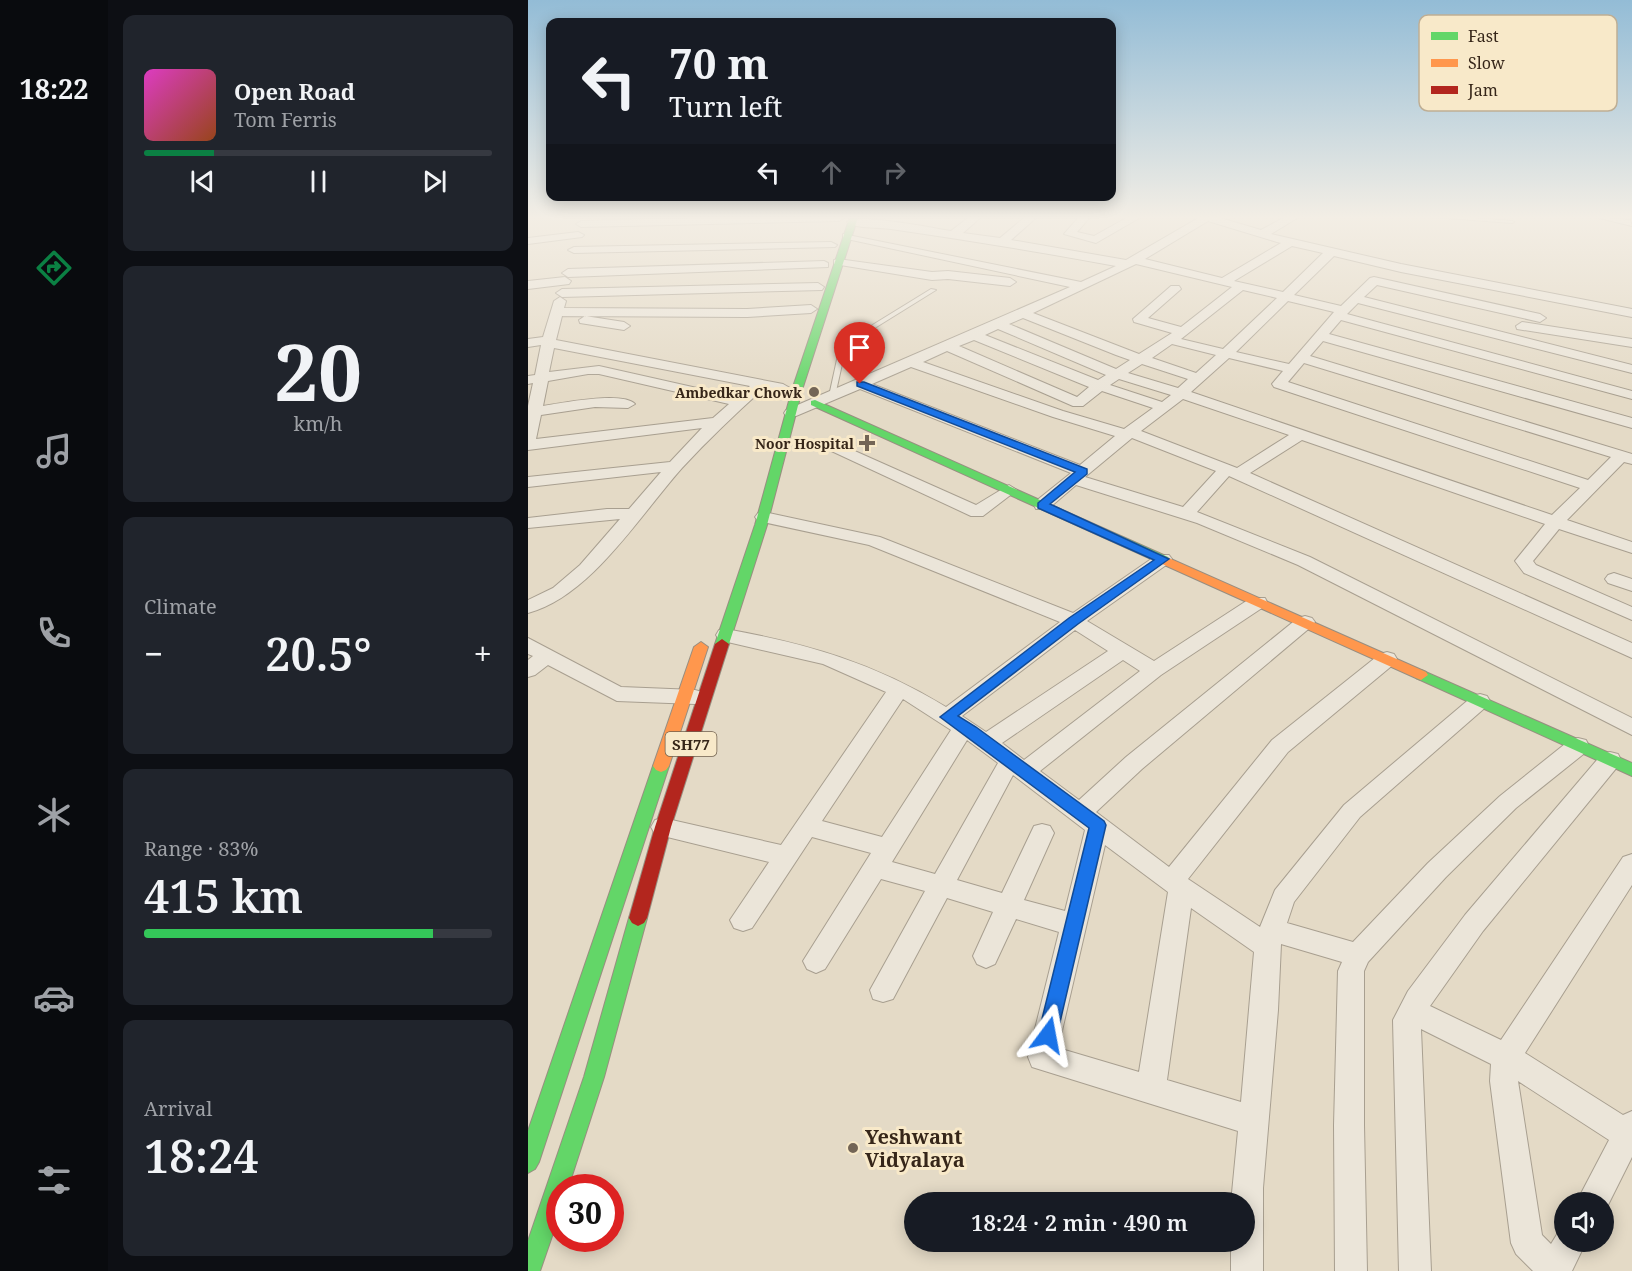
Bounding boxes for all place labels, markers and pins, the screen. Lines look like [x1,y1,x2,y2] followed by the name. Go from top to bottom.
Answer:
[834,322,885,384] pin
[675,383,802,402] place label: Ambedkar Chowk
[807,385,821,399] marker: Ambedkar Chowk
[755,434,854,453] place label: Noor Hospital
[858,434,876,452] marker: Noor Hospital
[865,1123,965,1173] place label: Yeshwant Vidyalaya
[846,1141,860,1155] marker: Yeshwant Vidyalaya

